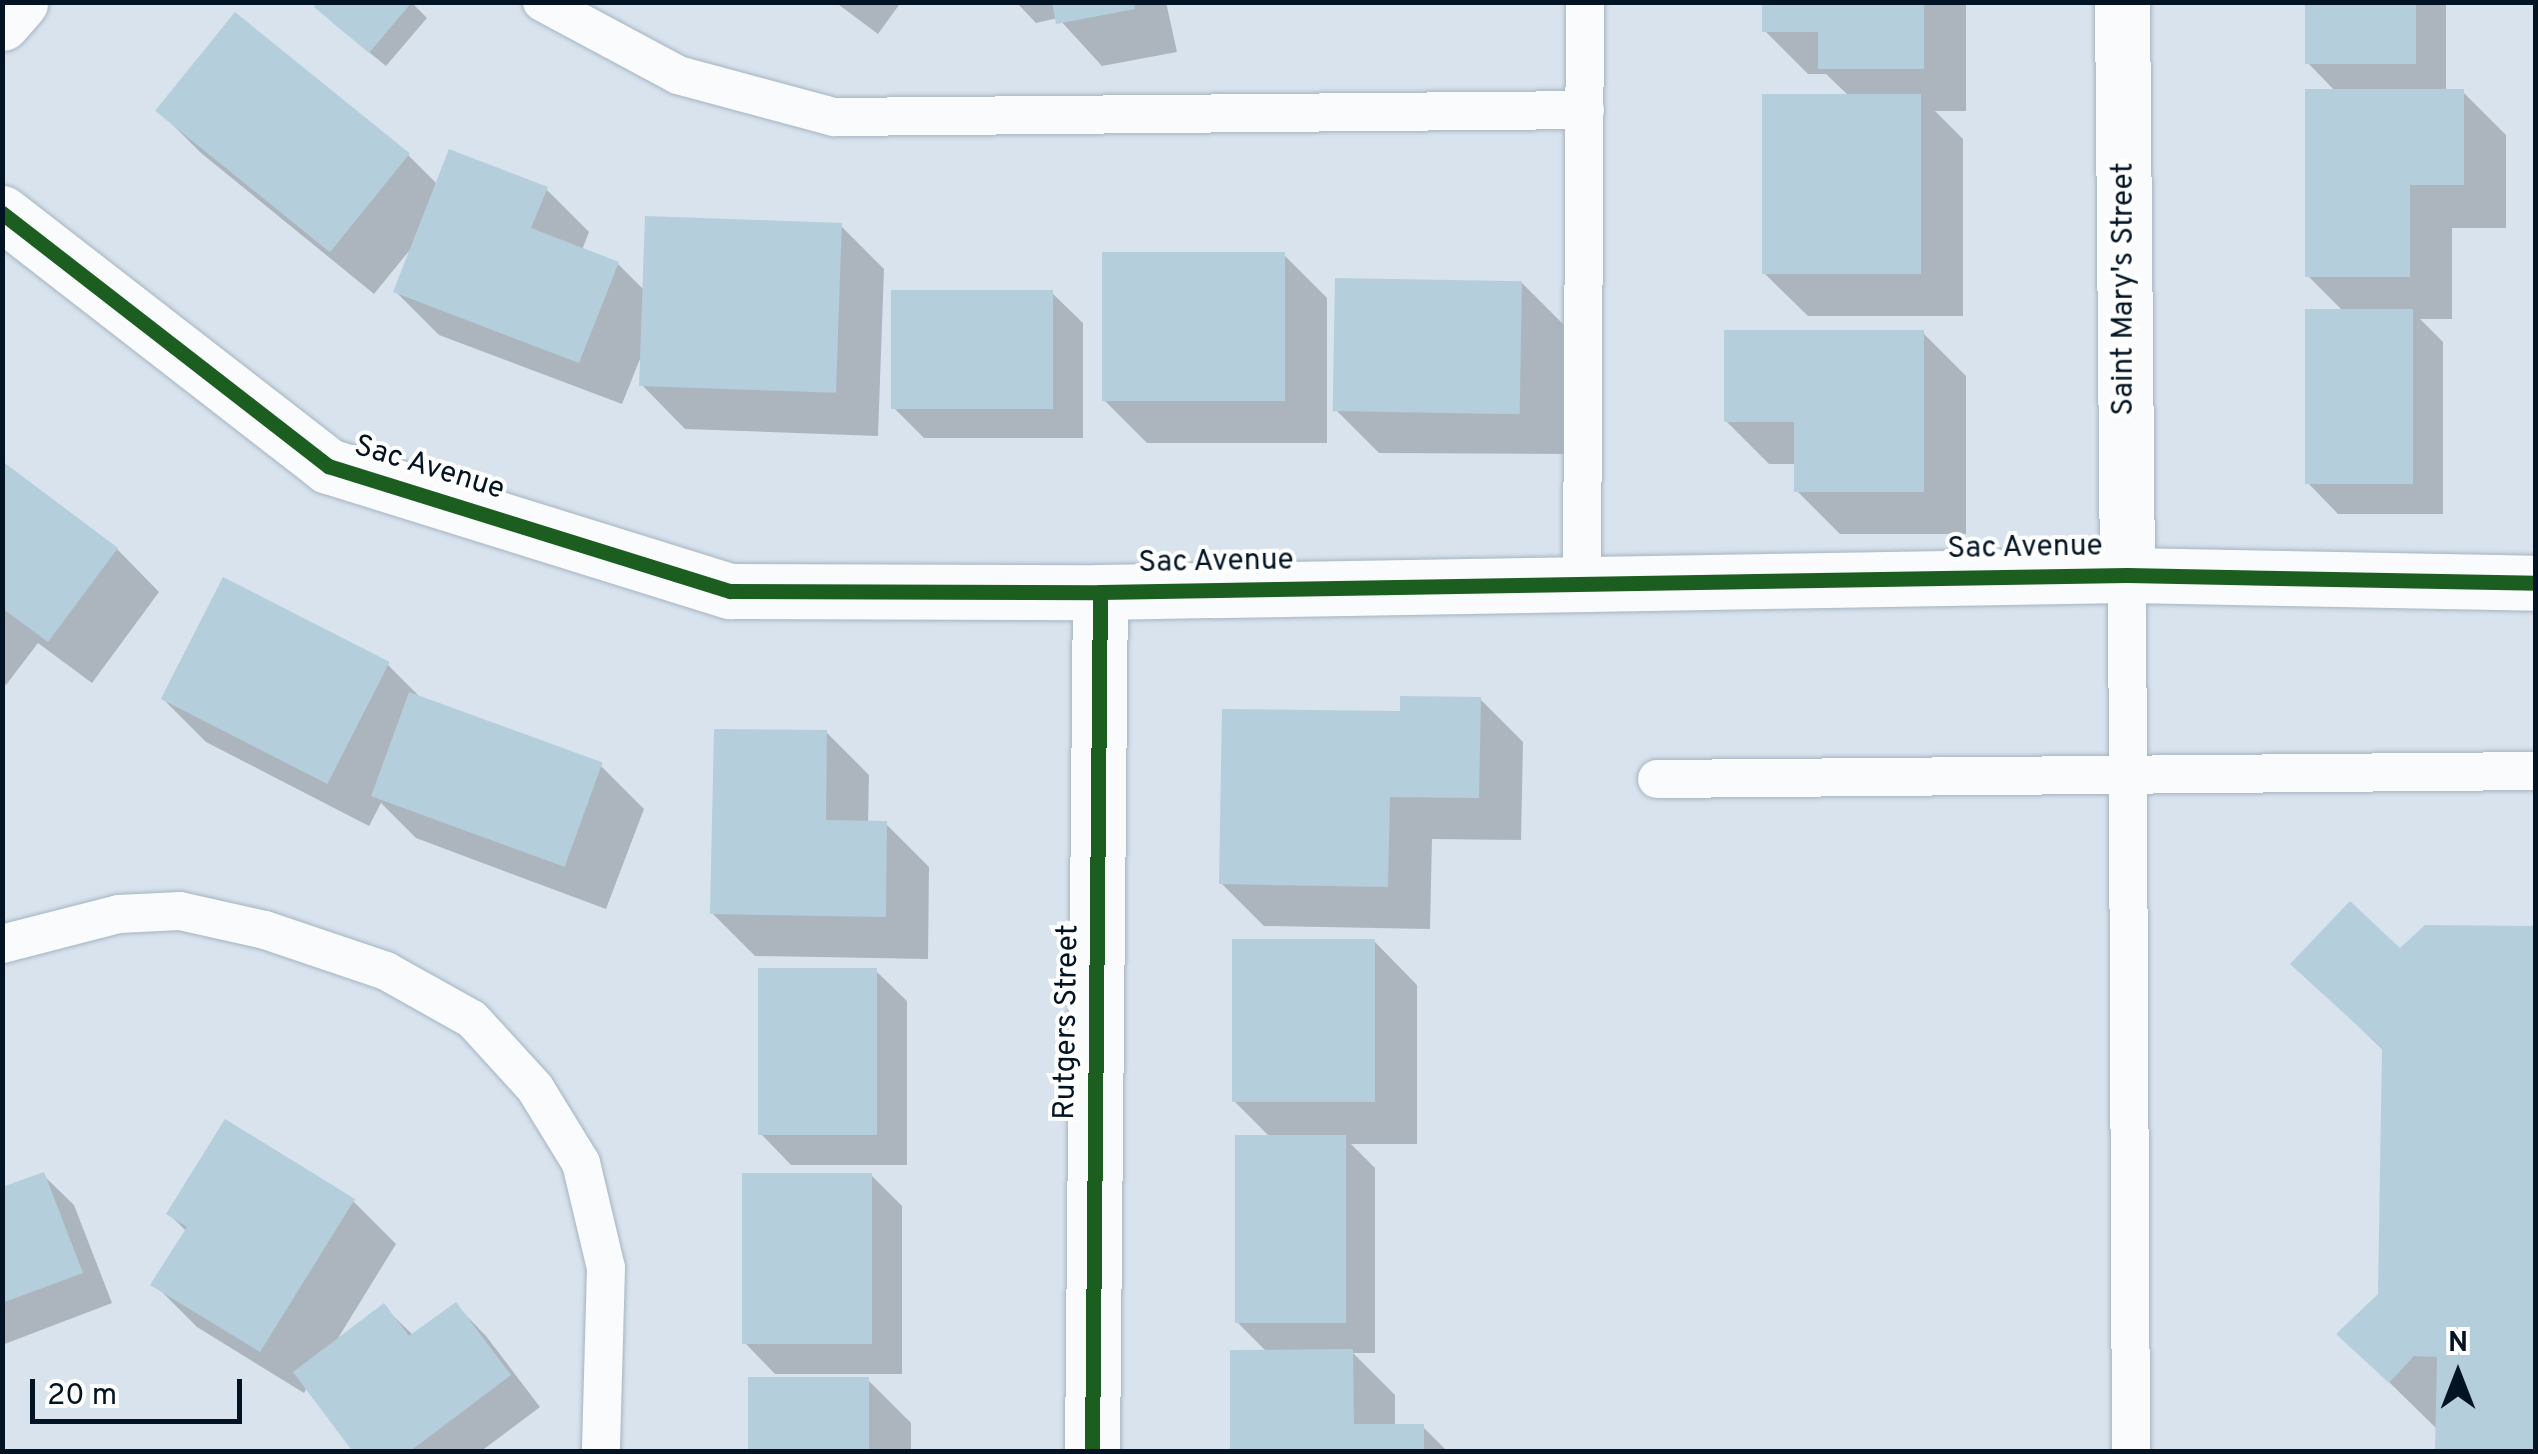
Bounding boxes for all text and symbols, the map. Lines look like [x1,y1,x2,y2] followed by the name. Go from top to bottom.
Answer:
[2107,162,2143,416] street label: Saint Mary's Street
[349,429,509,509] street label: Sac Avenue
[1946,530,2104,568] street label: Sac Avenue
[1137,544,1295,582] street label: Sac Avenue
[1048,924,1088,1120] street label: Rutgers Street
[2408,1324,2508,1424] north arrow
[2448,1326,2468,1362] text: N
[35,1359,248,1421] scale bar
[47,1378,117,1415] text: 20 m

